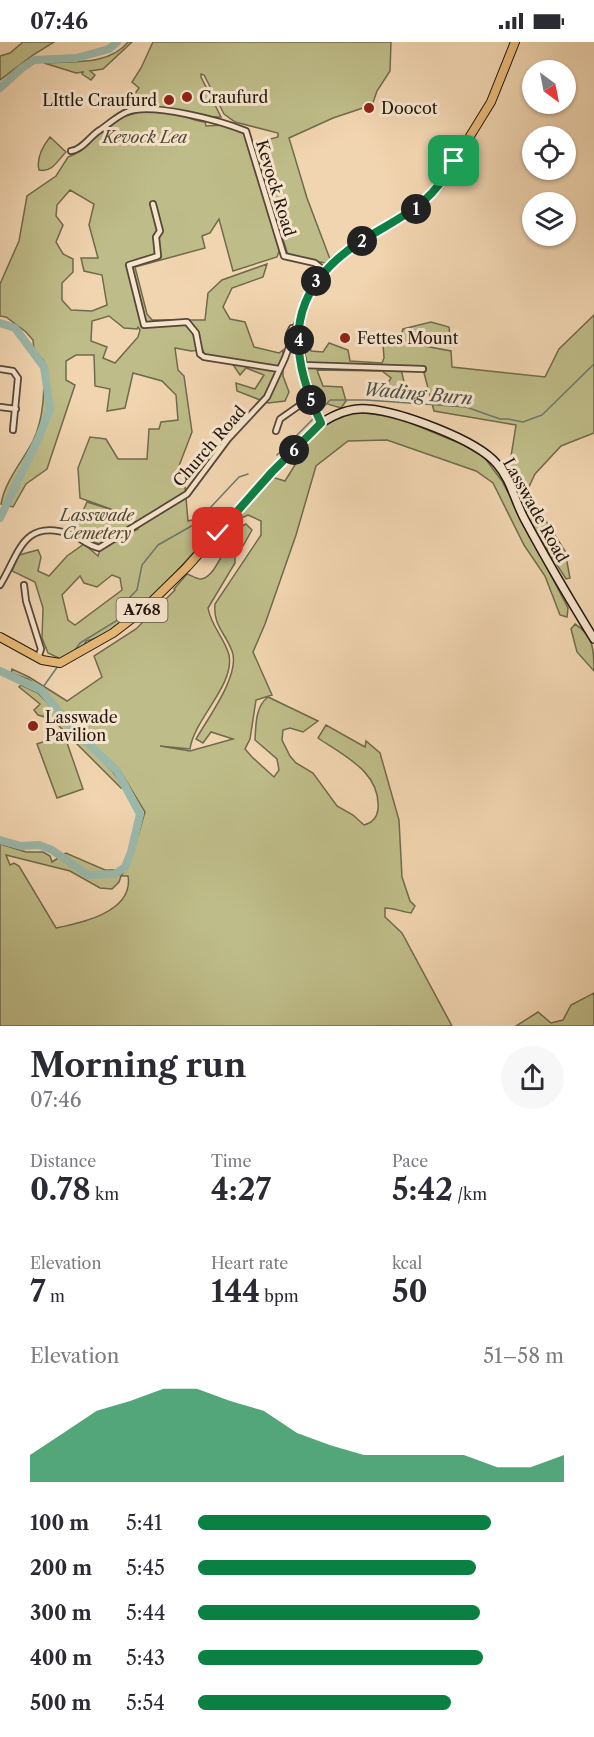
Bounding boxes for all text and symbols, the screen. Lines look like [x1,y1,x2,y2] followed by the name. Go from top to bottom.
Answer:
[30,8,88,35] text: 07:46
[522,60,576,114] north arrow
[522,60,576,246] map controls
[199,87,268,107] place label: Craufurd
[42,90,157,110] place label: LIttle Craufurd
[180,90,194,104] marker: Craufurd
[162,93,176,107] marker: LIttle Craufurd
[381,98,438,118] place label: Doocot
[362,101,376,115] marker: Doocot
[522,126,576,180] button: locate
[101,127,188,147] park label: Kevock Lea
[428,135,479,186] pin
[252,137,300,239] street label: Kevock Road
[437,144,470,177] icon: arrive
[522,192,576,246] button: layers
[401,194,431,224] pin: 1
[412,199,420,219] text: 1
[347,226,377,256] pin: 2
[357,231,367,251] text: 2
[301,266,331,296] pin: 3
[311,271,321,291] text: 3
[284,325,314,355] pin: 4
[357,328,459,348] place label: Fettes Mount
[294,330,304,350] text: 4
[338,331,352,345] marker: Fettes Mount
[363,378,474,410] water label: Wading Burn
[296,385,326,415] pin: 5
[307,390,315,410] text: 5
[168,401,250,491] street label: Church Road
[279,435,309,465] pin: 6
[289,440,299,460] text: 6
[499,454,573,566] street label: Lasswade Road
[58,505,135,543] park label: Lasswade Cemetery
[192,507,243,558] pin
[201,516,234,549] icon: check
[116,598,168,622] road number: A768
[45,707,118,745] place label: Lasswade Pavilion
[26,719,40,733] marker: Lasswade Pavilion
[30,1045,246,1086] text: Morning run
[501,1046,564,1109] button: share
[30,1088,81,1112] text: 07:46
[30,1151,96,1171] text: Distance
[211,1151,251,1171] text: Time
[392,1151,428,1171] text: Pace
[30,1171,91,1208] text: 0.78
[211,1171,271,1208] text: 4:27
[392,1171,453,1208] text: 5:42
[91,1184,119,1204] text: km
[453,1184,487,1204] text: /km
[30,1253,101,1273] text: Elevation
[211,1253,288,1273] text: Heart rate
[392,1253,422,1273] text: kcal
[30,1273,46,1310] text: 7
[211,1273,260,1310] text: 144
[392,1273,428,1310] text: 50
[46,1286,65,1306] text: m
[260,1286,299,1306] text: bpm
[30,1344,119,1368] text: Elevation
[483,1344,564,1368] text: 51–58 m
[30,1511,89,1535] text: 100 m
[126,1511,162,1535] text: 5:41
[30,1556,92,1580] text: 200 m
[126,1556,165,1580] text: 5:45
[30,1601,92,1625] text: 300 m
[126,1601,166,1625] text: 5:44
[30,1646,92,1670] text: 400 m
[126,1646,165,1670] text: 5:43
[30,1691,91,1715] text: 500 m
[126,1691,165,1715] text: 5:54

